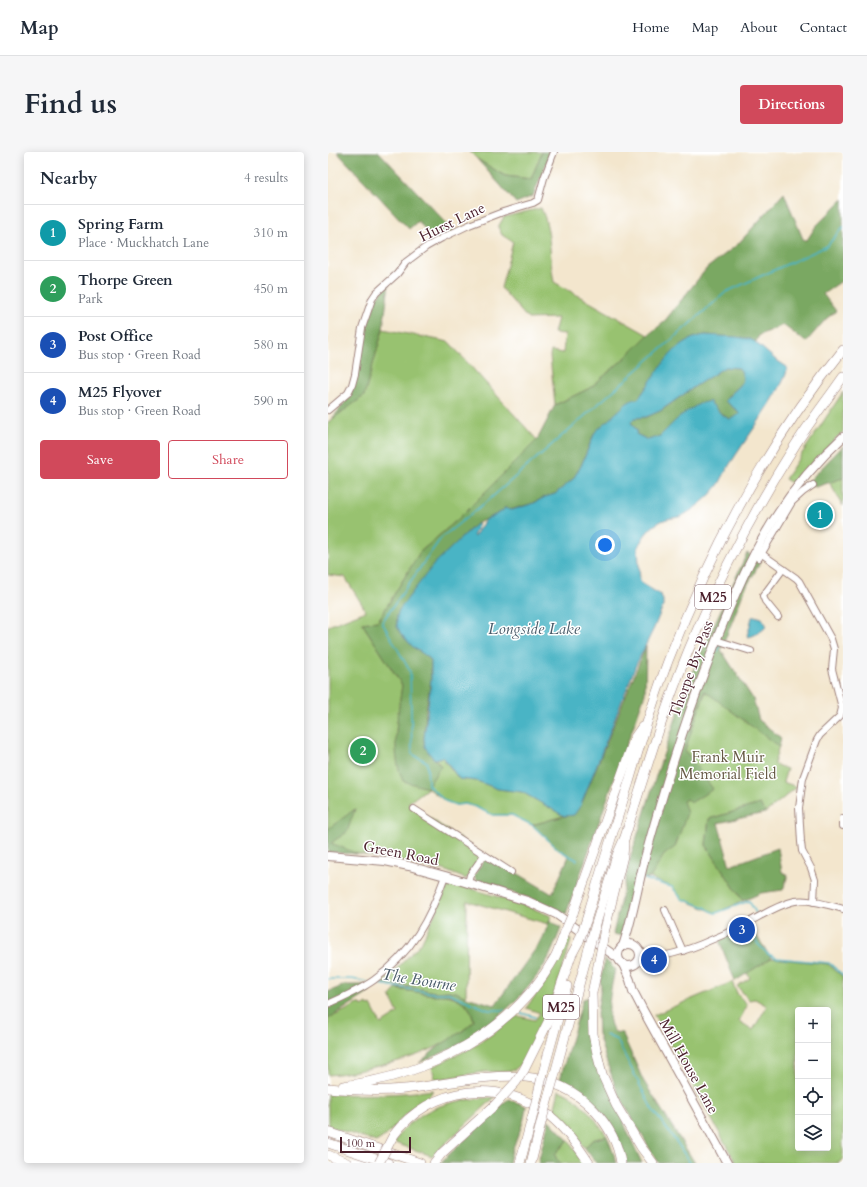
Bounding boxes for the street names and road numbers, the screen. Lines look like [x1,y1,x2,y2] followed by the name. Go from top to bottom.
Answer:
[416,197,488,247] street label: Hurst Lane
[695,585,731,609] road number: M25
[664,618,718,720] street label: Thorpe By-Pass
[362,836,440,870] street label: Green Road
[543,995,579,1019] road number: M25
[655,1015,723,1117] street label: Mill House Lane

